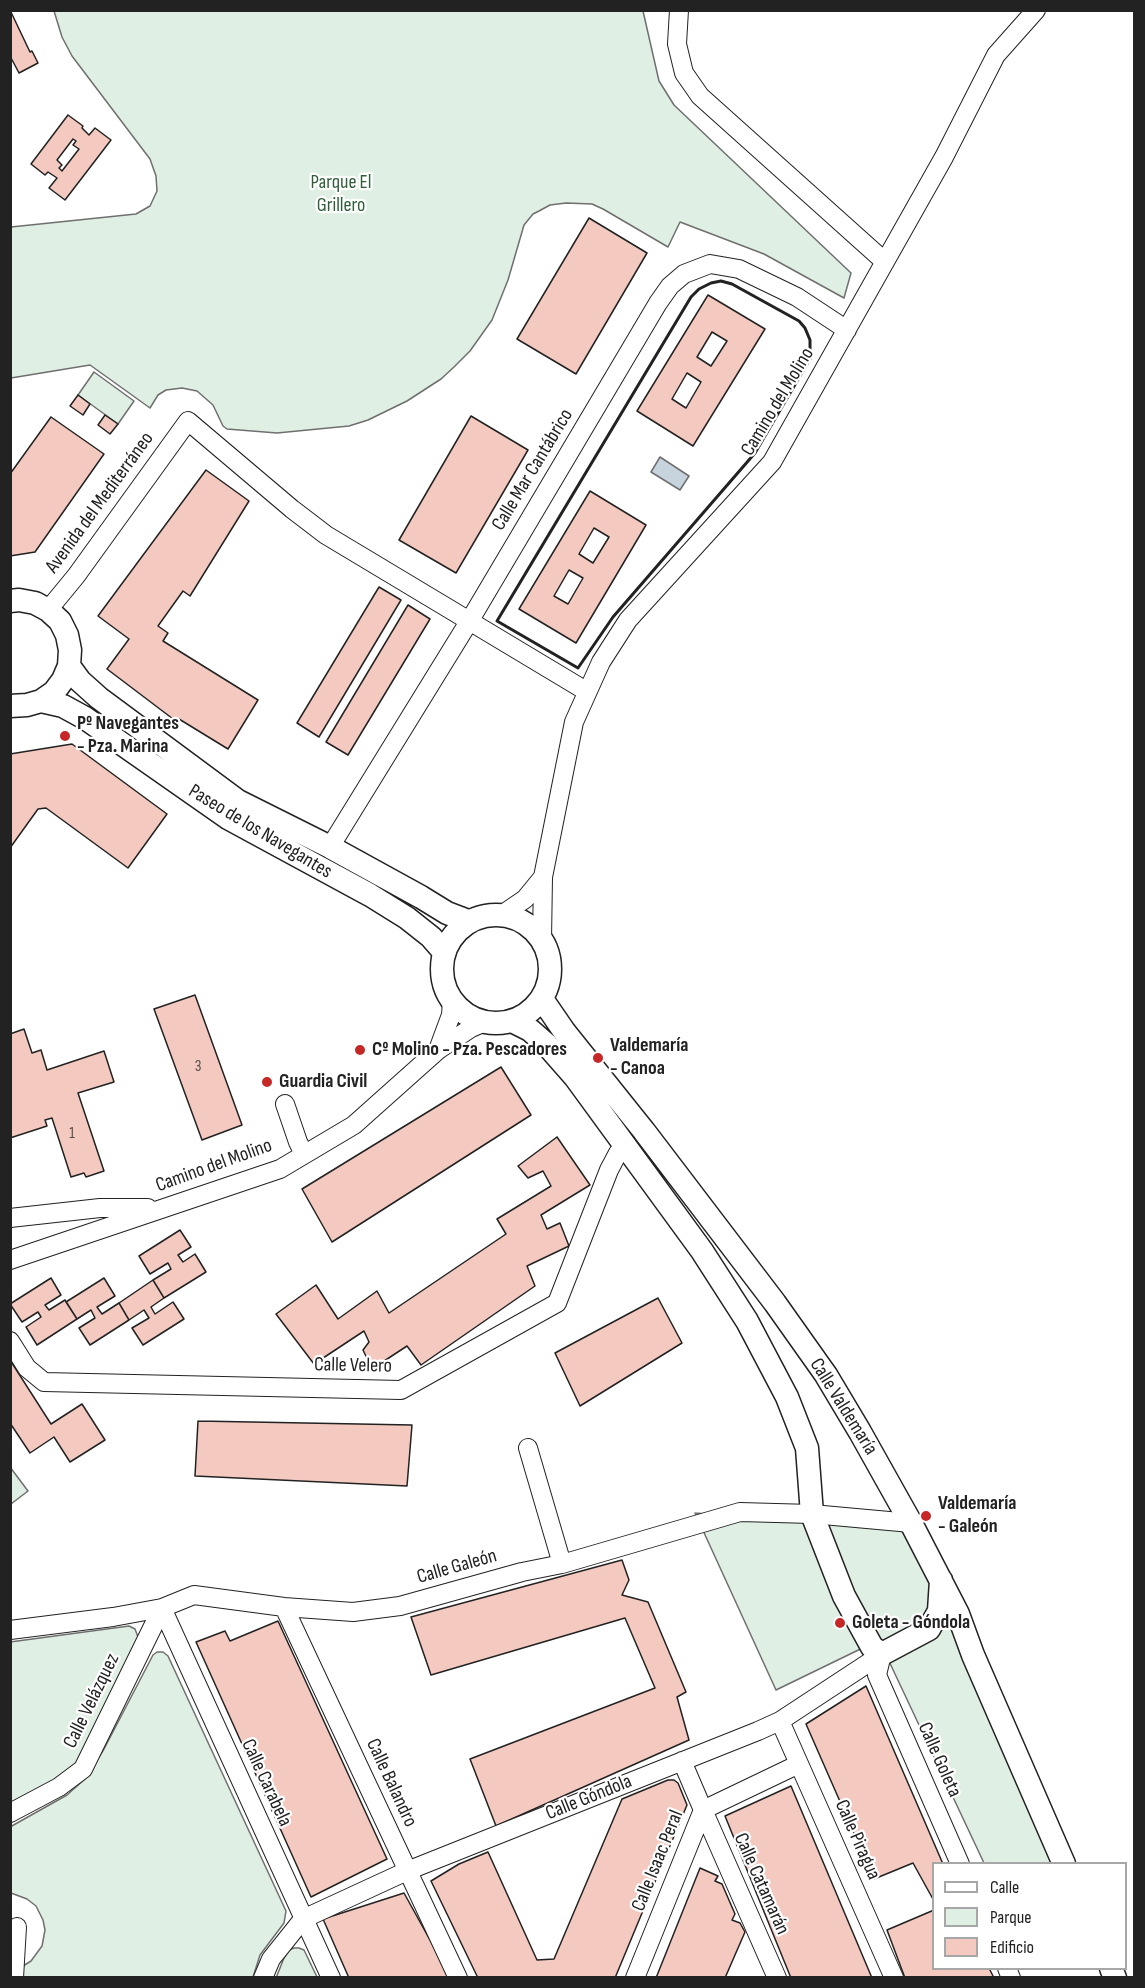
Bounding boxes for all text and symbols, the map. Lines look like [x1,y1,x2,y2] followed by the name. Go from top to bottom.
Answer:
[310,171,372,218] park label: Parque El Grillero
[736,344,820,460] street label: Camino del Molino
[487,405,579,535] street label: Calle Mar Cantábrico
[41,428,159,578] street label: Avenida del Mediterráneo
[77,712,179,759] place label: Pº Navegantes - Pza. Marina
[58,729,72,743] marker: Pº Navegantes - Pza. Marina
[184,780,336,884] street label: Paseo de los Navegantes
[610,1034,688,1081] place label: Valdemaría - Canoa
[372,1038,567,1062] place label: Cº Molino - Pza. Pescadores
[353,1043,367,1057] marker: Cº Molino - Pza. Pescadores
[591,1051,605,1065] marker: Valdemaría - Canoa
[195,1057,201,1077] house number: 3
[279,1070,367,1094] place label: Guardia Civil
[260,1075,274,1089] marker: Guardia Civil
[69,1124,75,1144] house number: 1
[153,1134,275,1198] street label: Camino del Molino
[314,1353,392,1379] street label: Calle Velero
[804,1354,882,1460] street label: Calle Valdemaría
[938,1492,1016,1539] place label: Valdemaría - Galeón
[919,1509,933,1523] marker: Valdemaría - Galeón
[414,1544,500,1590] street label: Calle Galeón
[852,1611,970,1635] place label: Goleta - Góndola
[833,1616,847,1630] marker: Goleta - Góndola
[59,1650,125,1752] street label: Calle Velázquez
[912,1719,966,1801] street label: Calle Goleta
[235,1735,297,1831] street label: Calle Carabela
[360,1735,422,1831] street label: Calle Balandro
[542,1770,636,1826] street label: Calle Góndola
[829,1796,885,1884] street label: Calle Piragua
[627,1807,689,1915] street label: Calle Isaac Peral
[728,1829,794,1939] street label: Calle Catamarán
[932,1862,1127,1970] legend
[990,1877,1019,1898] text: Calle
[990,1907,1031,1928] text: Parque
[990,1937,1034,1958] text: Edificio

